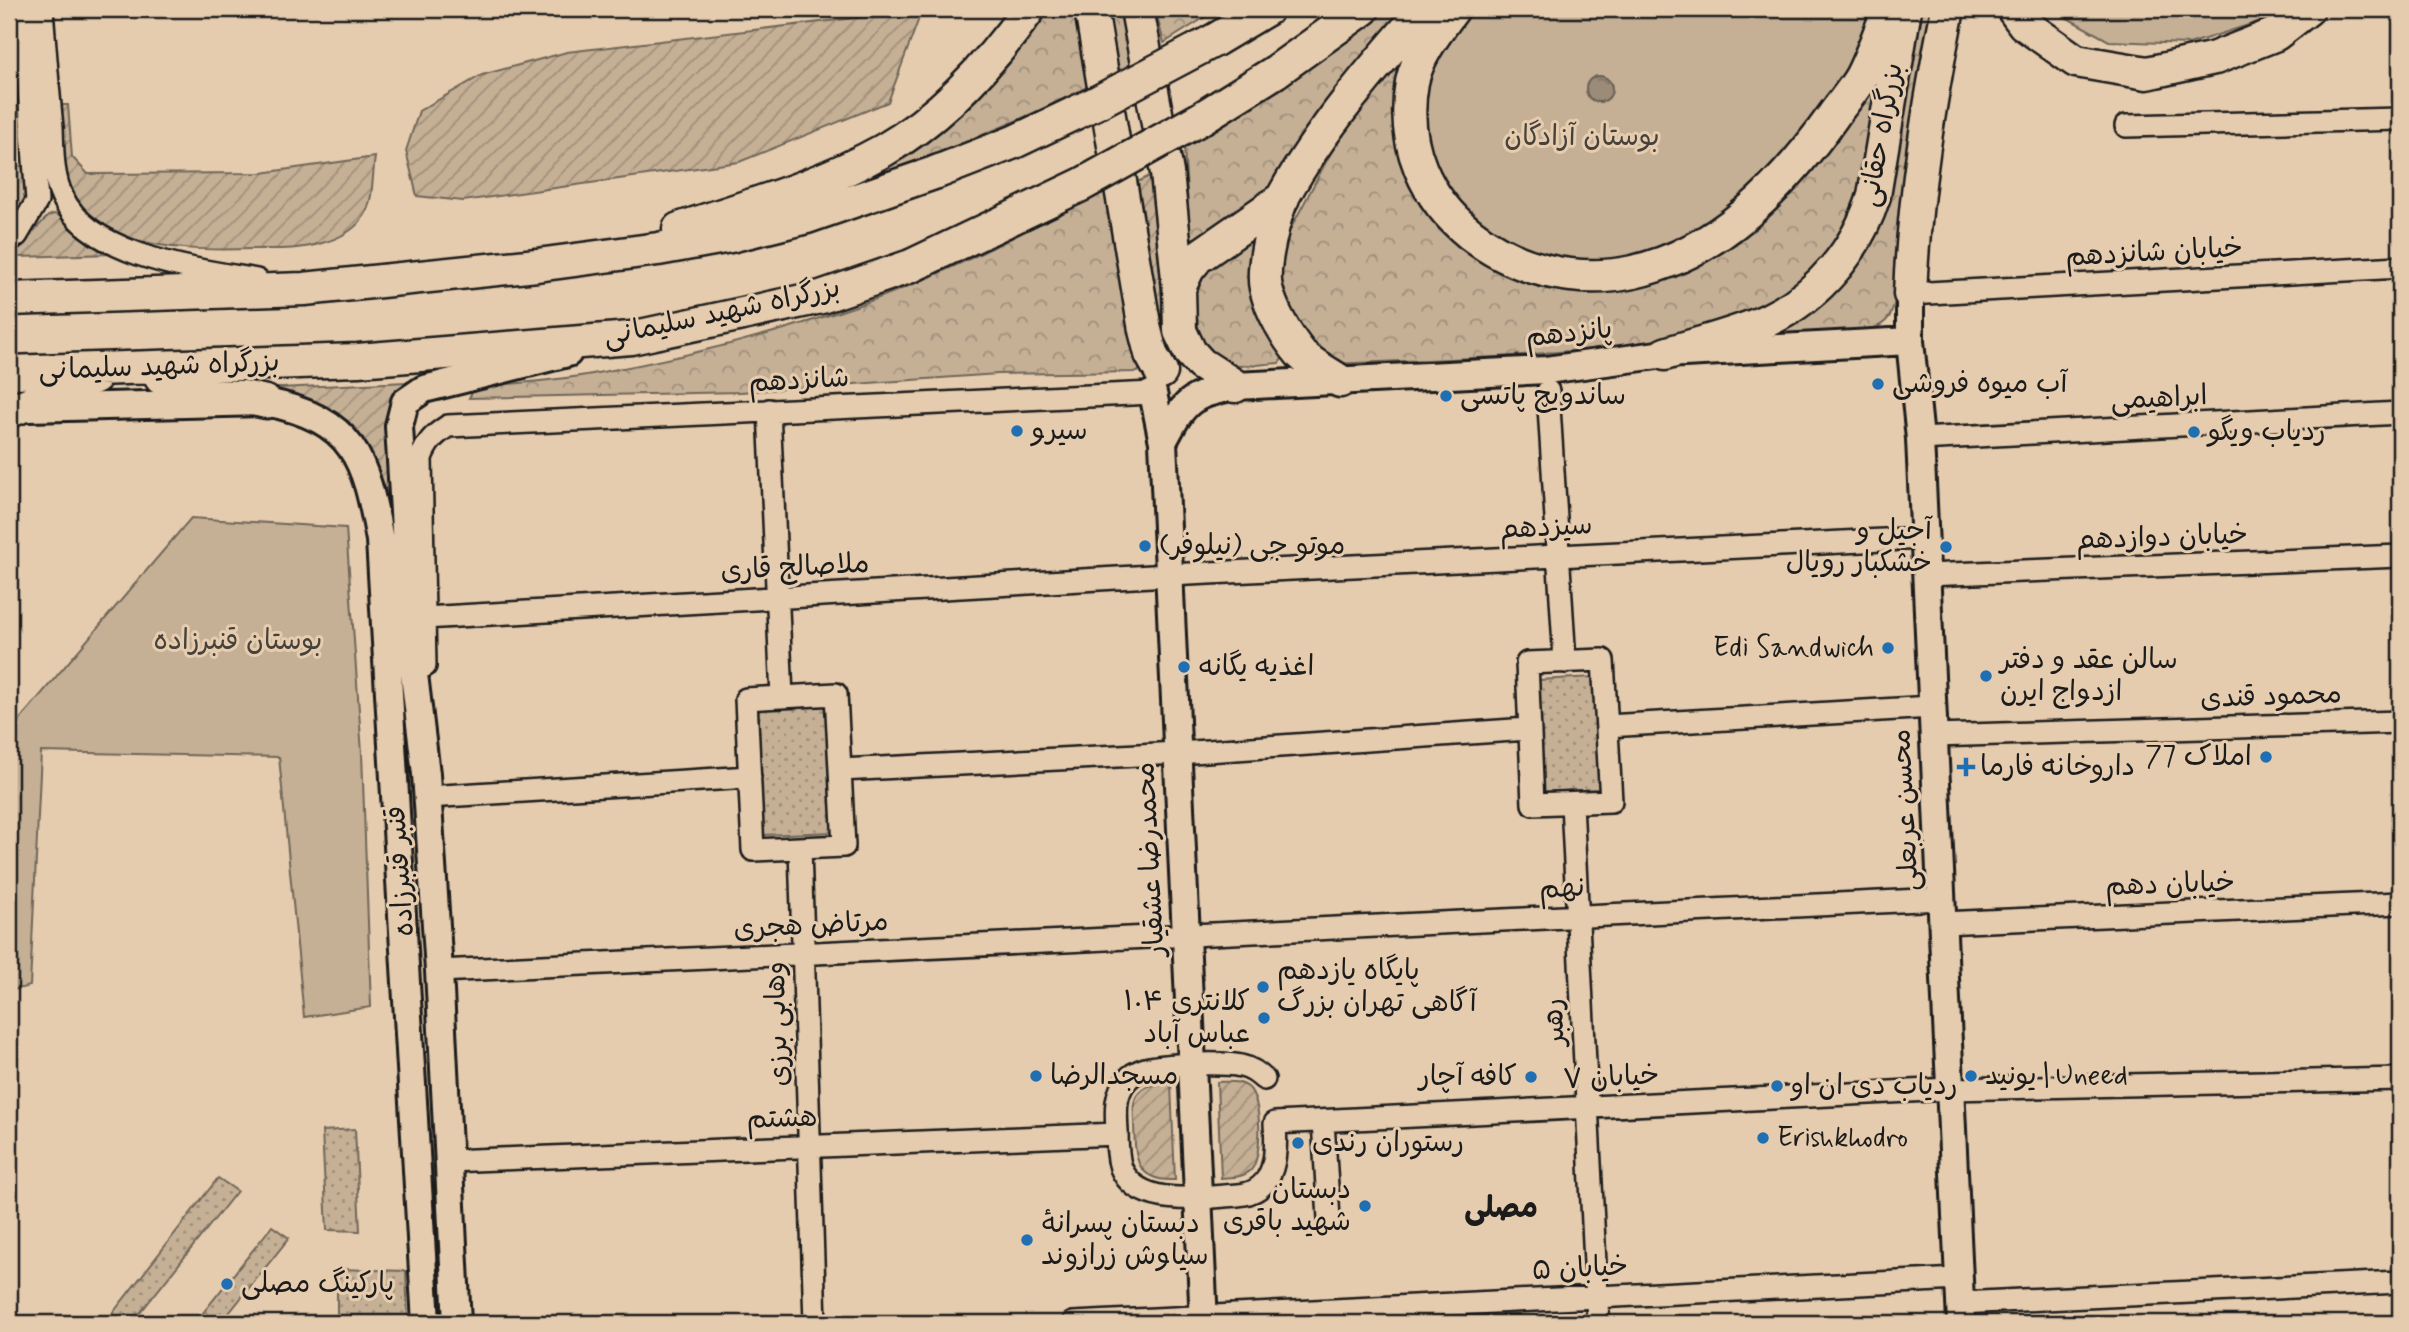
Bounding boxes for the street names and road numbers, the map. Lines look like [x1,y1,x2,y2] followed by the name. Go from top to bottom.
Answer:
[1851,60,1913,210] street label: بزرگراه حقانی
[2064,230,2244,277] street label: خیابان شانزدهم
[600,270,844,356] street label: بزرگراه شهید سلیمانی
[1524,311,1614,358] street label: پانزدهم
[38,344,280,390] street label: بزرگراه شهید سلیمانی
[748,360,850,403] street label: شانزدهم
[2110,378,2208,420] street label: ابراهیمی
[1499,507,1593,550] street label: سیزدهم
[2075,517,2249,560] street label: خیابان دوازدهم
[720,546,870,590] street label: ملاصالح قاری
[2200,676,2342,718] street label: محمود قندی
[1883,728,1929,892] street label: محسن عربعلی
[1127,761,1175,959] street label: محمدرضا عشقیار
[378,804,424,938] street label: قنبر قنبرزاده
[2105,864,2236,907] street label: خیابان دهم
[1538,869,1586,910] street label: نهم
[733,903,889,949] street label: مرتاض هجری
[757,961,799,1087] street label: وهابی برزی
[1535,997,1575,1049] street label: رهبر
[1562,1057,1660,1099] street label: خیابان ۷
[746,1099,818,1140] street label: هشتم
[1531,1248,1629,1290] street label: خیابان ۵

